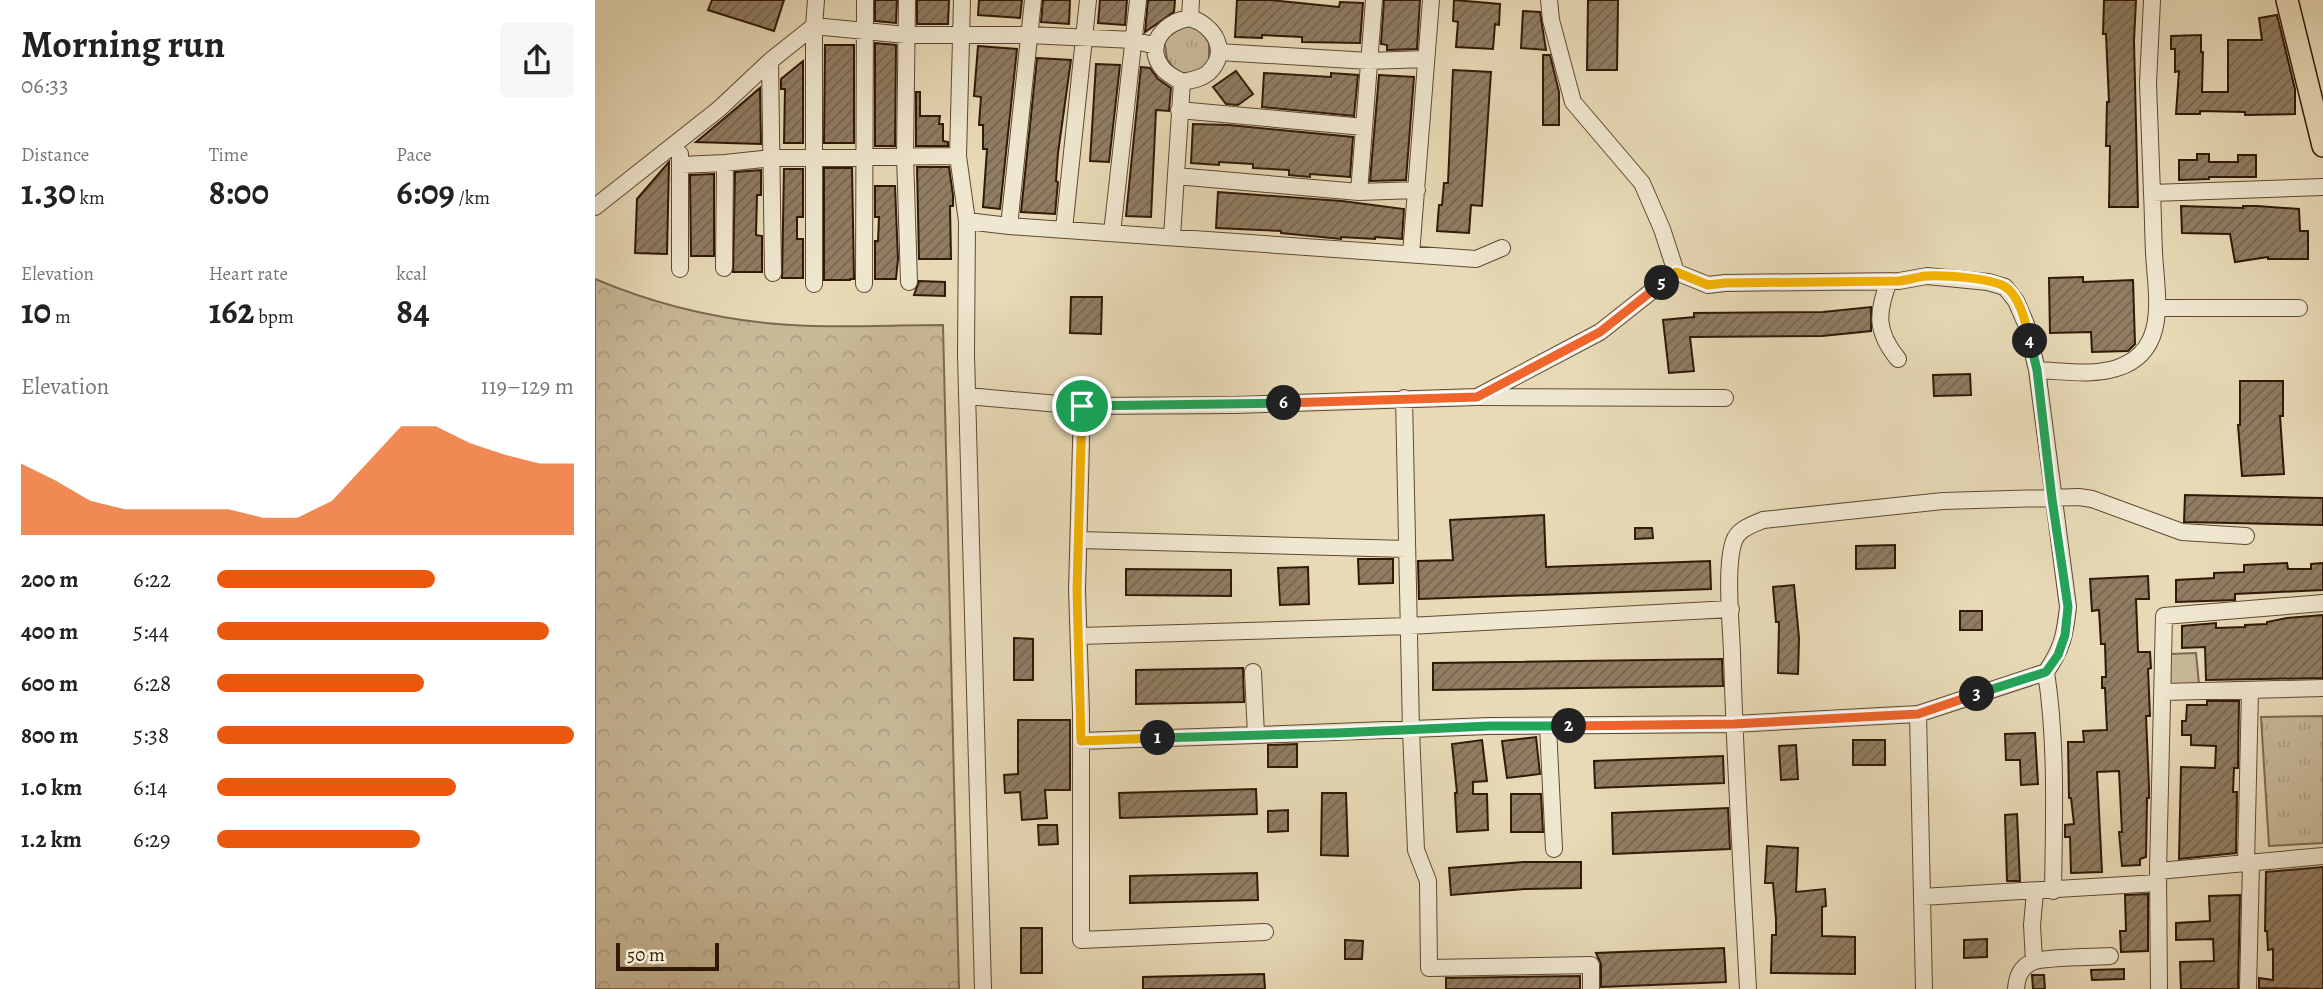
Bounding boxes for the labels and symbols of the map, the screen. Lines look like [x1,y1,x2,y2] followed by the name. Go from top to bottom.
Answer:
[1645,266,1679,300] pin: 5
[2013,324,2047,358] pin: 4
[1052,376,1112,436] pin
[1267,386,1301,420] pin: 6
[1959,676,1995,712] pin: 3
[1551,708,1587,744] pin: 2
[1141,720,1175,756] pin: 1
[616,940,719,972] scale bar

